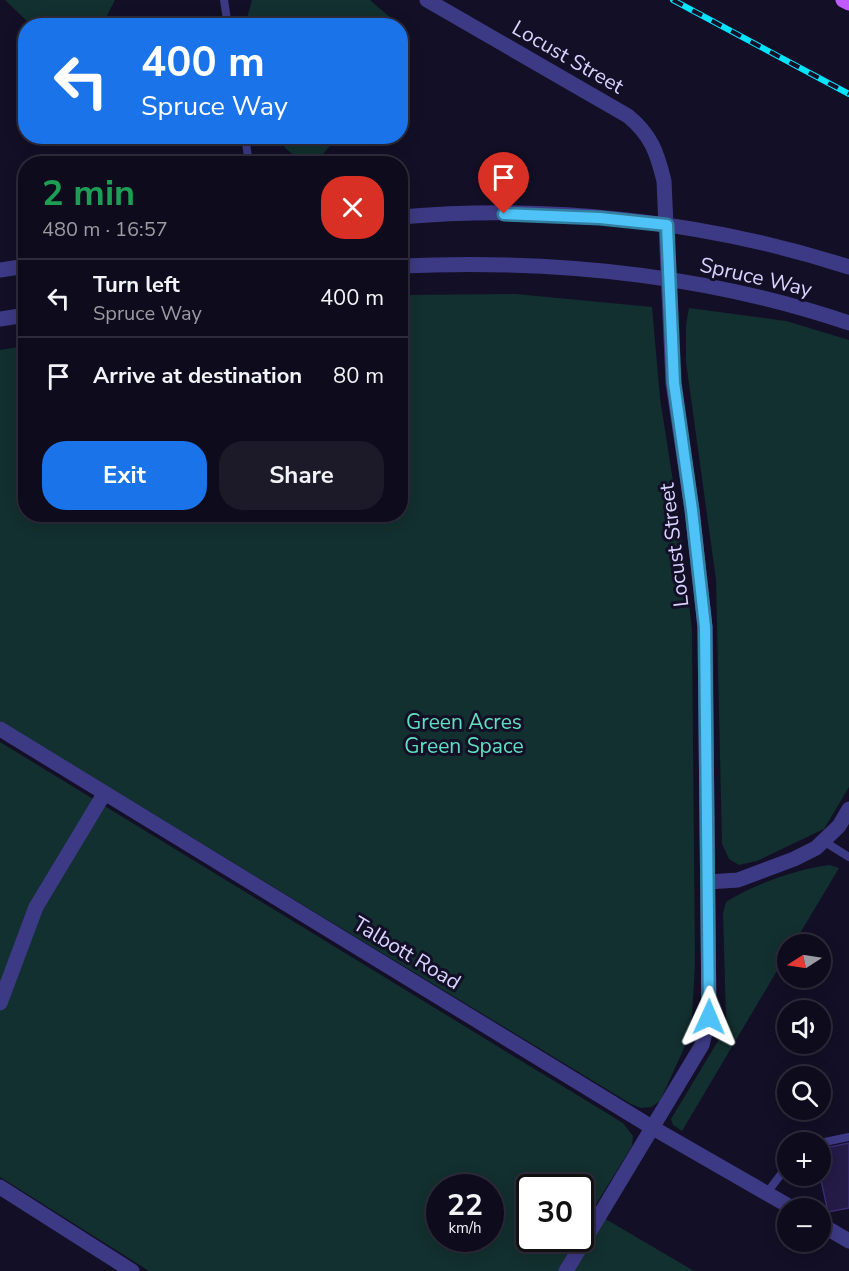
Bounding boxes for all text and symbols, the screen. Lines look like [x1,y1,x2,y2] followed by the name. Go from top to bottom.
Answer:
[507,14,629,101] street label: Locust Street
[141,34,265,91] text: 400 m
[42,42,120,120] icon: left
[141,88,288,125] text: Spruce Way
[478,152,529,214] pin
[487,161,520,194] icon: arrive
[42,169,135,218] text: 2 min
[321,176,384,239] button: close
[42,216,168,243] text: 480 m · 16:57
[697,251,815,304] street label: Spruce Way
[93,270,180,300] text: Turn left
[42,282,75,315] icon: left
[320,283,384,313] text: 400 m
[93,300,202,327] text: Spruce Way
[42,360,75,393] icon: arrive
[93,361,302,391] text: Arrive at destination
[333,361,384,391] text: 80 m
[42,441,207,510] button: Exit
[219,441,384,510] button: Share
[652,481,695,609] street label: Locust Street
[404,708,524,760] park label: Green Acres Green Space
[348,910,466,996] street label: Talbott Road
[777,934,831,988] north arrow
[777,934,831,1252] map controls
[677,985,741,1049] position arrow
[777,1000,831,1054] button: sound
[777,1066,831,1120] button: search
[777,1132,831,1186] button: +
[516,1174,594,1252] speed limit sign: 30
[447,1185,483,1226] text: 22
[777,1198,831,1252] button: −
[448,1218,482,1238] text: km/h

